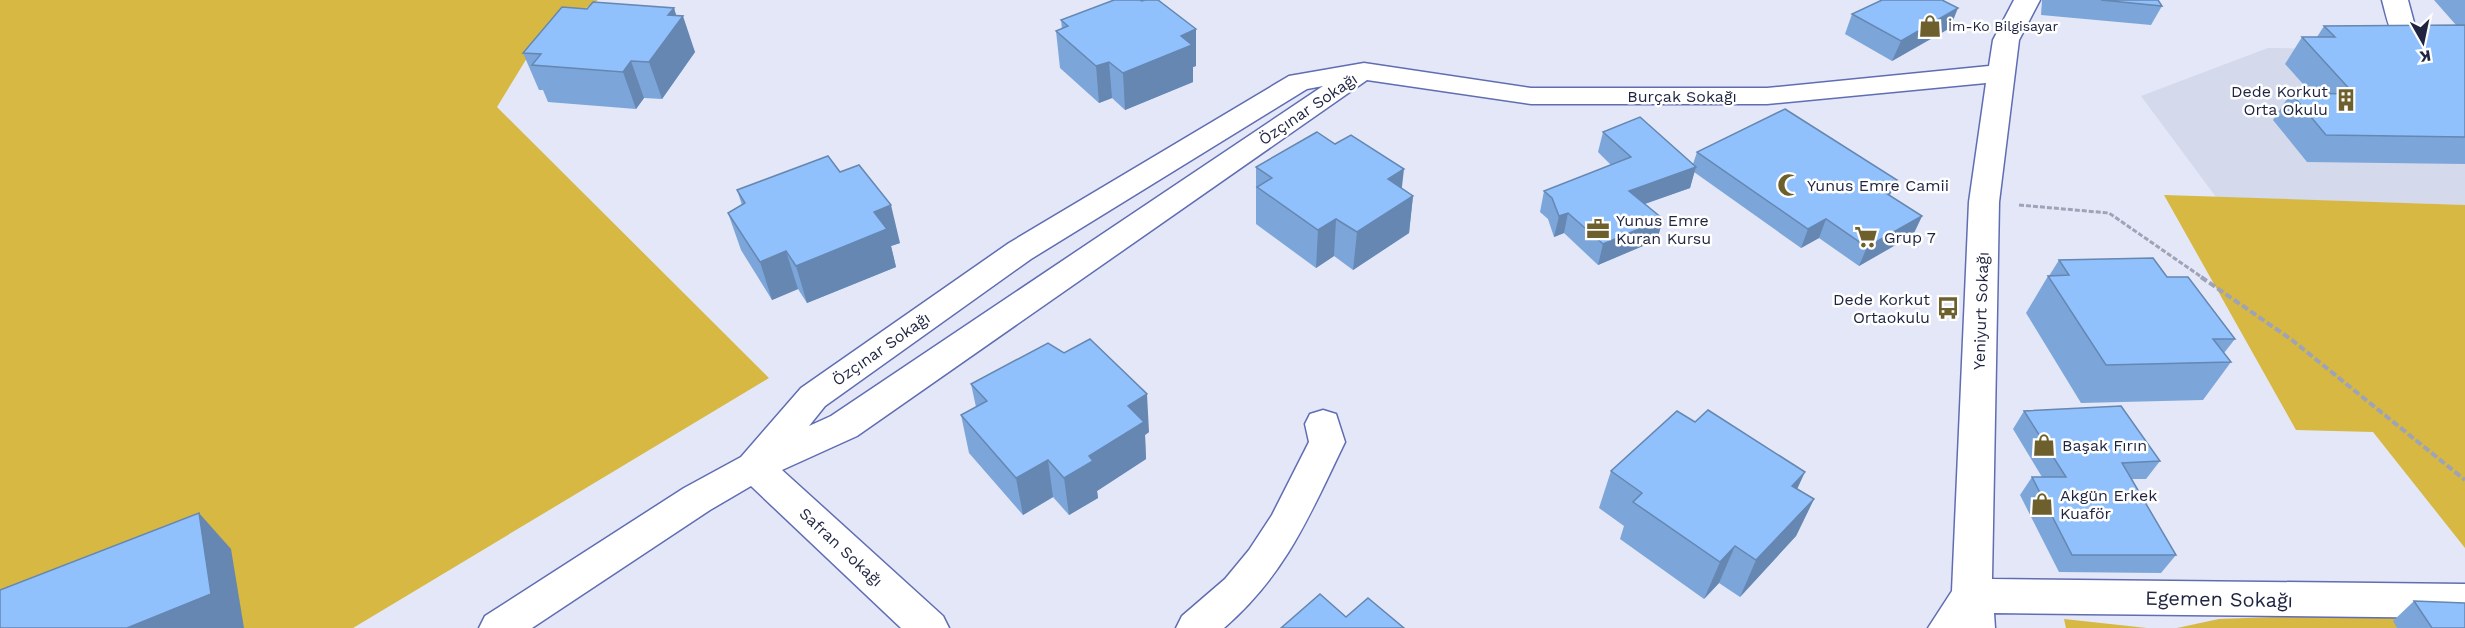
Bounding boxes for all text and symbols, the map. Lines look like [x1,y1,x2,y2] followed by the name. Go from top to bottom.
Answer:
[2393,12,2453,72] north arrow
[1917,13,1943,39] shop icon: İm-Ko Bilgisayar
[1948,18,2059,34] place label: İm-Ko Bilgisayar
[2418,46,2432,67] text: K
[1255,69,1361,149] street label: Özçınar Sokağı
[2231,82,2328,119] place label: Dede Korkut Orta Okulu
[1627,87,1737,106] street label: Burçak Sokağı
[2333,87,2359,113] building icon: Dede Korkut Orta Okulu
[1776,172,1802,198] mosque icon: Yunus Emre Camii
[1807,176,1949,195] place label: Yunus Emre Camii
[1616,211,1711,248] place label: Yunus Emre Kuran Kursu
[1585,216,1611,242] office icon: Yunus Emre Kuran Kursu
[1853,224,1879,250] supermarket icon: Grup 7
[1884,228,1936,247] place label: Grup 7
[1969,252,1993,370] street label: Yeniyurt Sokağı
[1833,290,1930,327] place label: Dede Korkut Ortaokulu
[1935,295,1961,321] bus stop icon: Dede Korkut Ortaokulu
[829,308,933,390] street label: Özçınar Sokağı
[2031,432,2057,458] shop icon: Başak Fırın
[2062,436,2147,455] place label: Başak Fırın
[2060,486,2157,523] place label: Akgün Erkek Kuaför
[2029,491,2055,517] shop icon: Akgün Erkek Kuaför
[796,504,886,590] street label: Safran Sokağı
[2145,586,2293,612] street label: Egemen Sokağı

